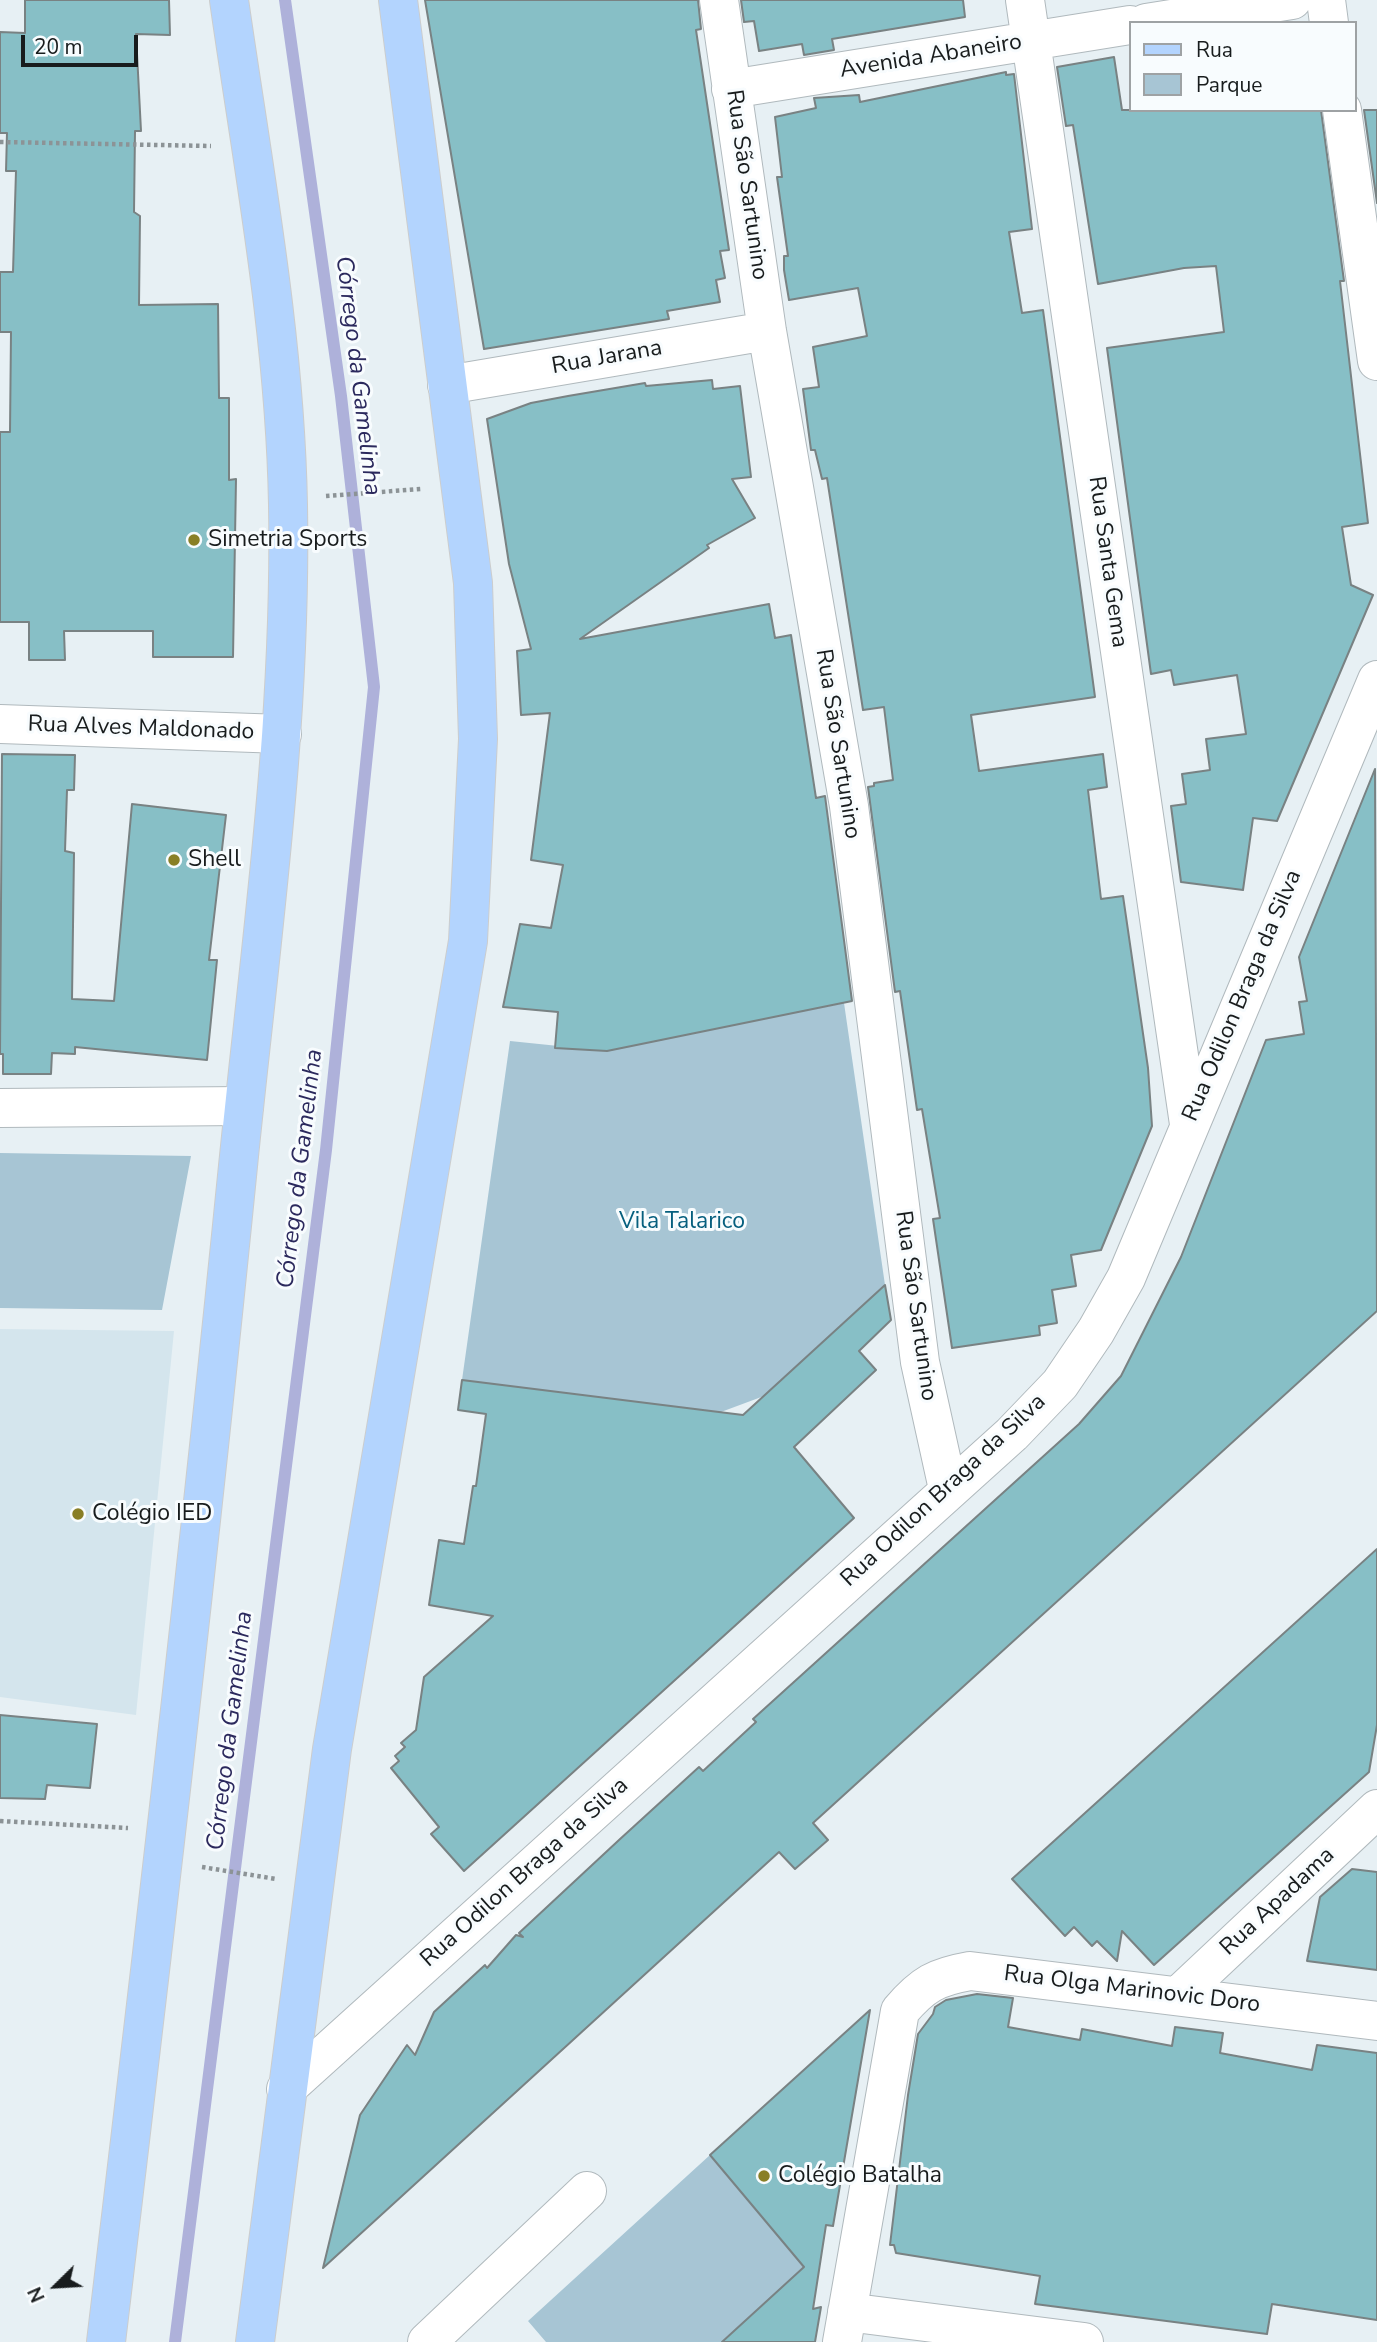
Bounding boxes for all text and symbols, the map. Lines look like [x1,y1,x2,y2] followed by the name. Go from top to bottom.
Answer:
[24,21,142,65] scale bar
[1128,21,1356,112] legend
[838,29,1024,85] street label: Avenida Abaneiro
[34,33,83,61] text: 20 m
[1196,36,1233,64] text: Rua
[1196,71,1263,99] text: Parque
[719,88,773,282] street label: Rua São Sartunino
[328,255,386,497] water label: Córrego da Gamelinha
[550,335,664,381] street label: Rua Jarana
[1081,475,1133,649] street label: Rua Santa Gema
[208,526,367,554] place label: Simetria Sports
[186,532,202,548] marker: Simetria Sports
[808,647,866,841] street label: Rua São Sartunino
[27,711,255,747] street label: Rua Alves Maldonado
[188,846,241,874] place label: Shell
[166,852,182,868] marker: Shell
[1178,866,1308,1126] street label: Rua Odilon Braga da Silva
[272,1048,330,1290] water label: Córrego da Gamelinha
[619,1208,745,1236] park label: Vila Talarico
[888,1209,942,1403] street label: Rua São Sartunino
[836,1389,1052,1593] street label: Rua Odilon Braga da Silva
[92,1500,212,1528] place label: Colégio IED
[70,1506,86,1522] marker: Colégio IED
[202,1610,260,1852] water label: Córrego da Gamelinha
[415,1772,635,1974] street label: Rua Odilon Braga da Silva
[1215,1842,1341,1962] street label: Rua Apadama
[1002,1961,1262,2019] street label: Rua Olga Marinovic Doro
[778,2162,942,2190] place label: Colégio Batalha
[756,2168,772,2184] marker: Colégio Batalha
[21,2251,91,2321] north arrow
[22,2283,52,2306] text: N

